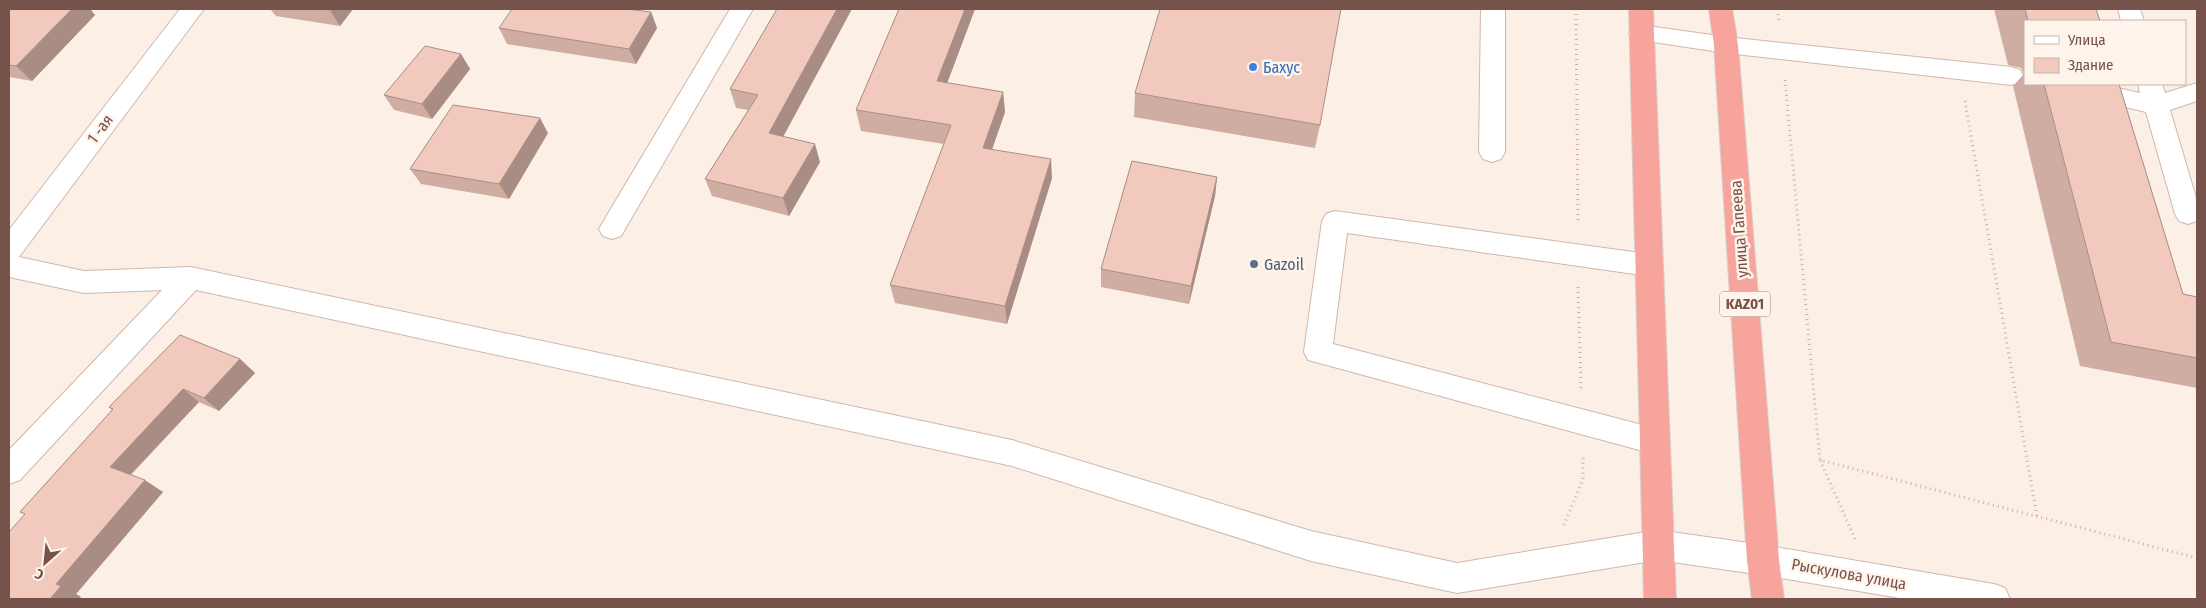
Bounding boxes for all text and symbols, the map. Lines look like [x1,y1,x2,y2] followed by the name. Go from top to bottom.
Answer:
[2024,20,2186,85] legend
[2067,31,2106,49] text: Улица
[2068,56,2114,74] text: Здание
[1263,58,1300,77] place label: Бахус
[1247,61,1259,73] marker: Бахус
[83,111,117,147] street label: 1 -ая
[1726,180,1752,278] street label: улица Гапеева
[1264,255,1304,274] place label: Gazoil
[1248,258,1260,270] marker: Gazoil
[1720,292,1770,316] road number: KАZ01
[20,538,70,588] north arrow
[1790,555,1908,593] street label: Рыскулова улица
[32,565,46,583] text: С

